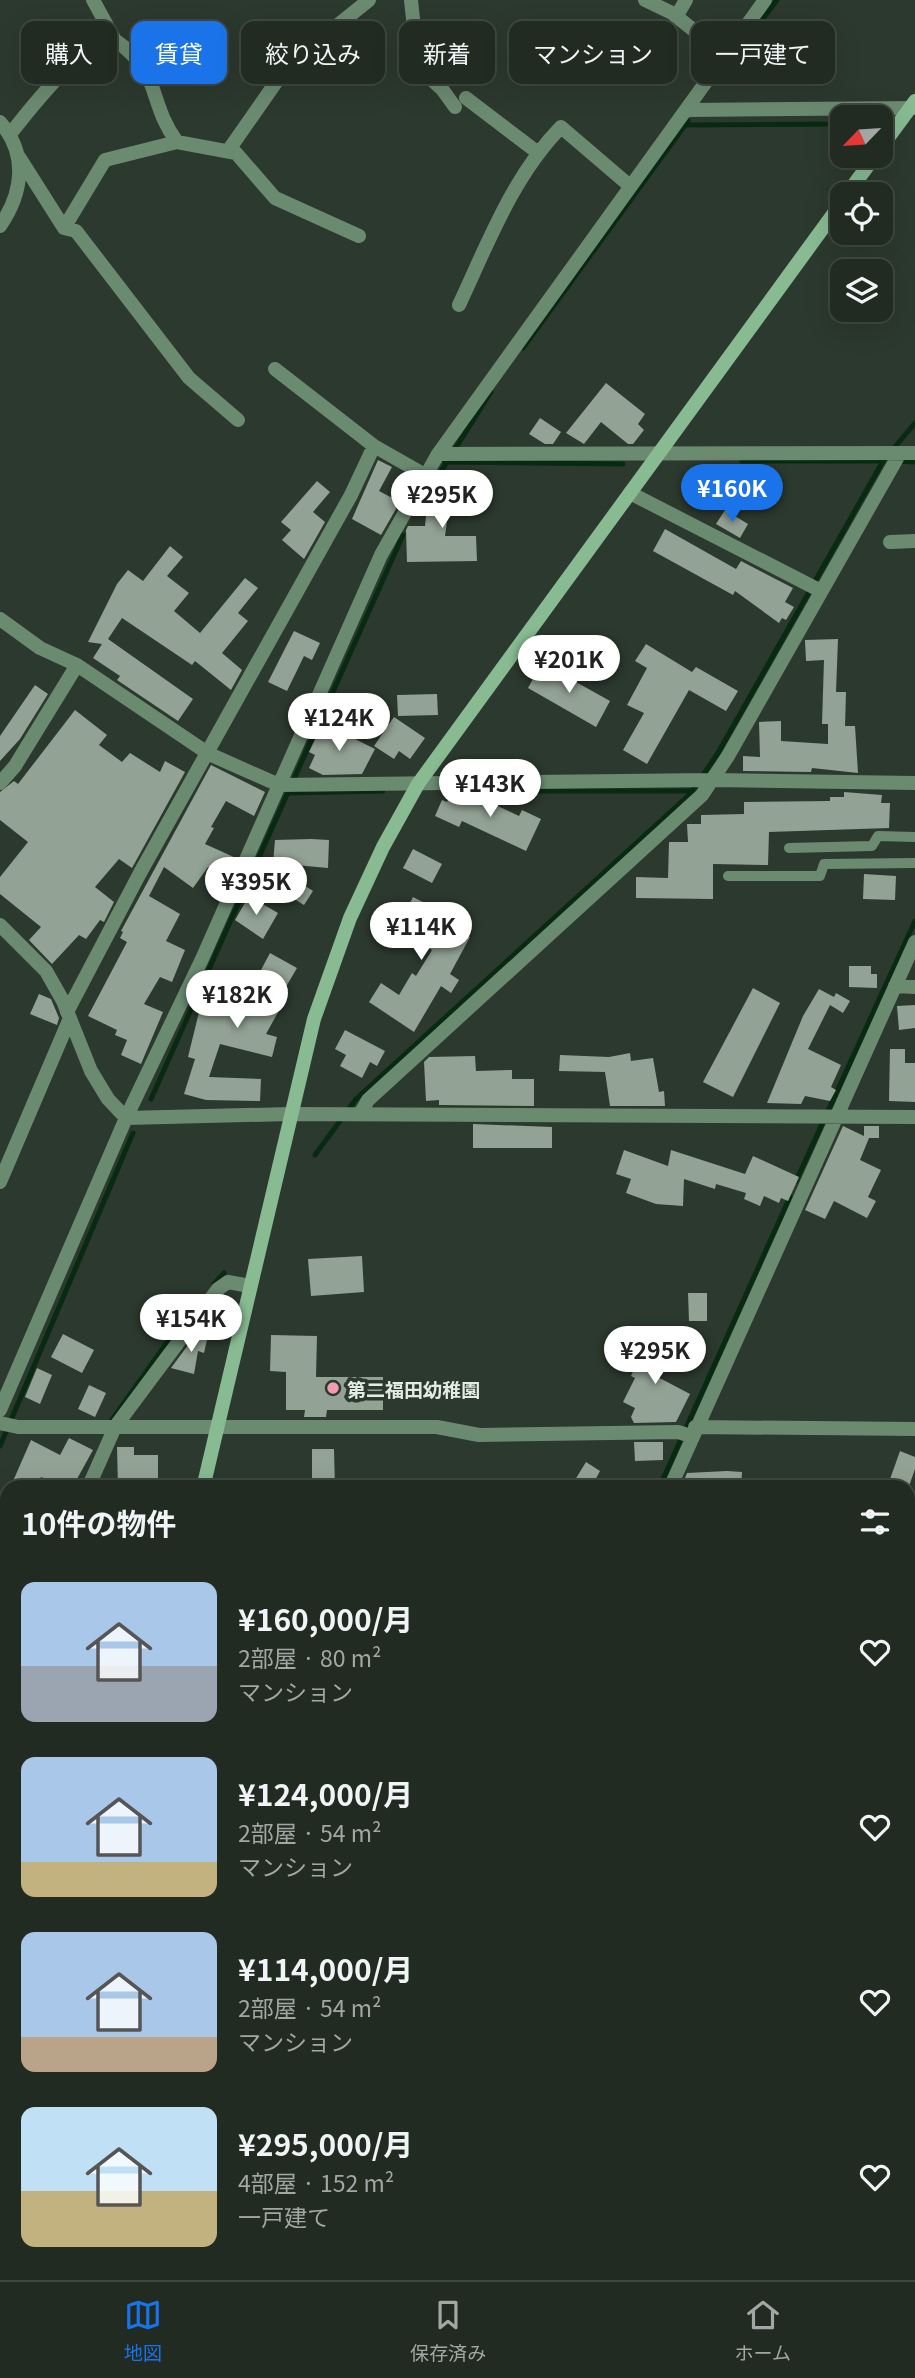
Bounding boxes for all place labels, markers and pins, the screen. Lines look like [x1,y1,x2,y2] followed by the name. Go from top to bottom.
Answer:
[683,464,781,524] pin: ¥160K
[393,470,491,530] pin: ¥295K
[520,636,618,695] pin: ¥201K
[290,694,388,753] pin: ¥124K
[441,760,539,819] pin: ¥143K
[207,858,305,917] pin: ¥395K
[372,902,470,962] pin: ¥114K
[188,970,286,1030] pin: ¥182K
[142,1294,240,1354] pin: ¥154K
[606,1326,704,1386] pin: ¥295K
[347,1375,480,1402] place label: 第二福田幼稚園
[325,1380,341,1396] marker: 第二福田幼稚園

